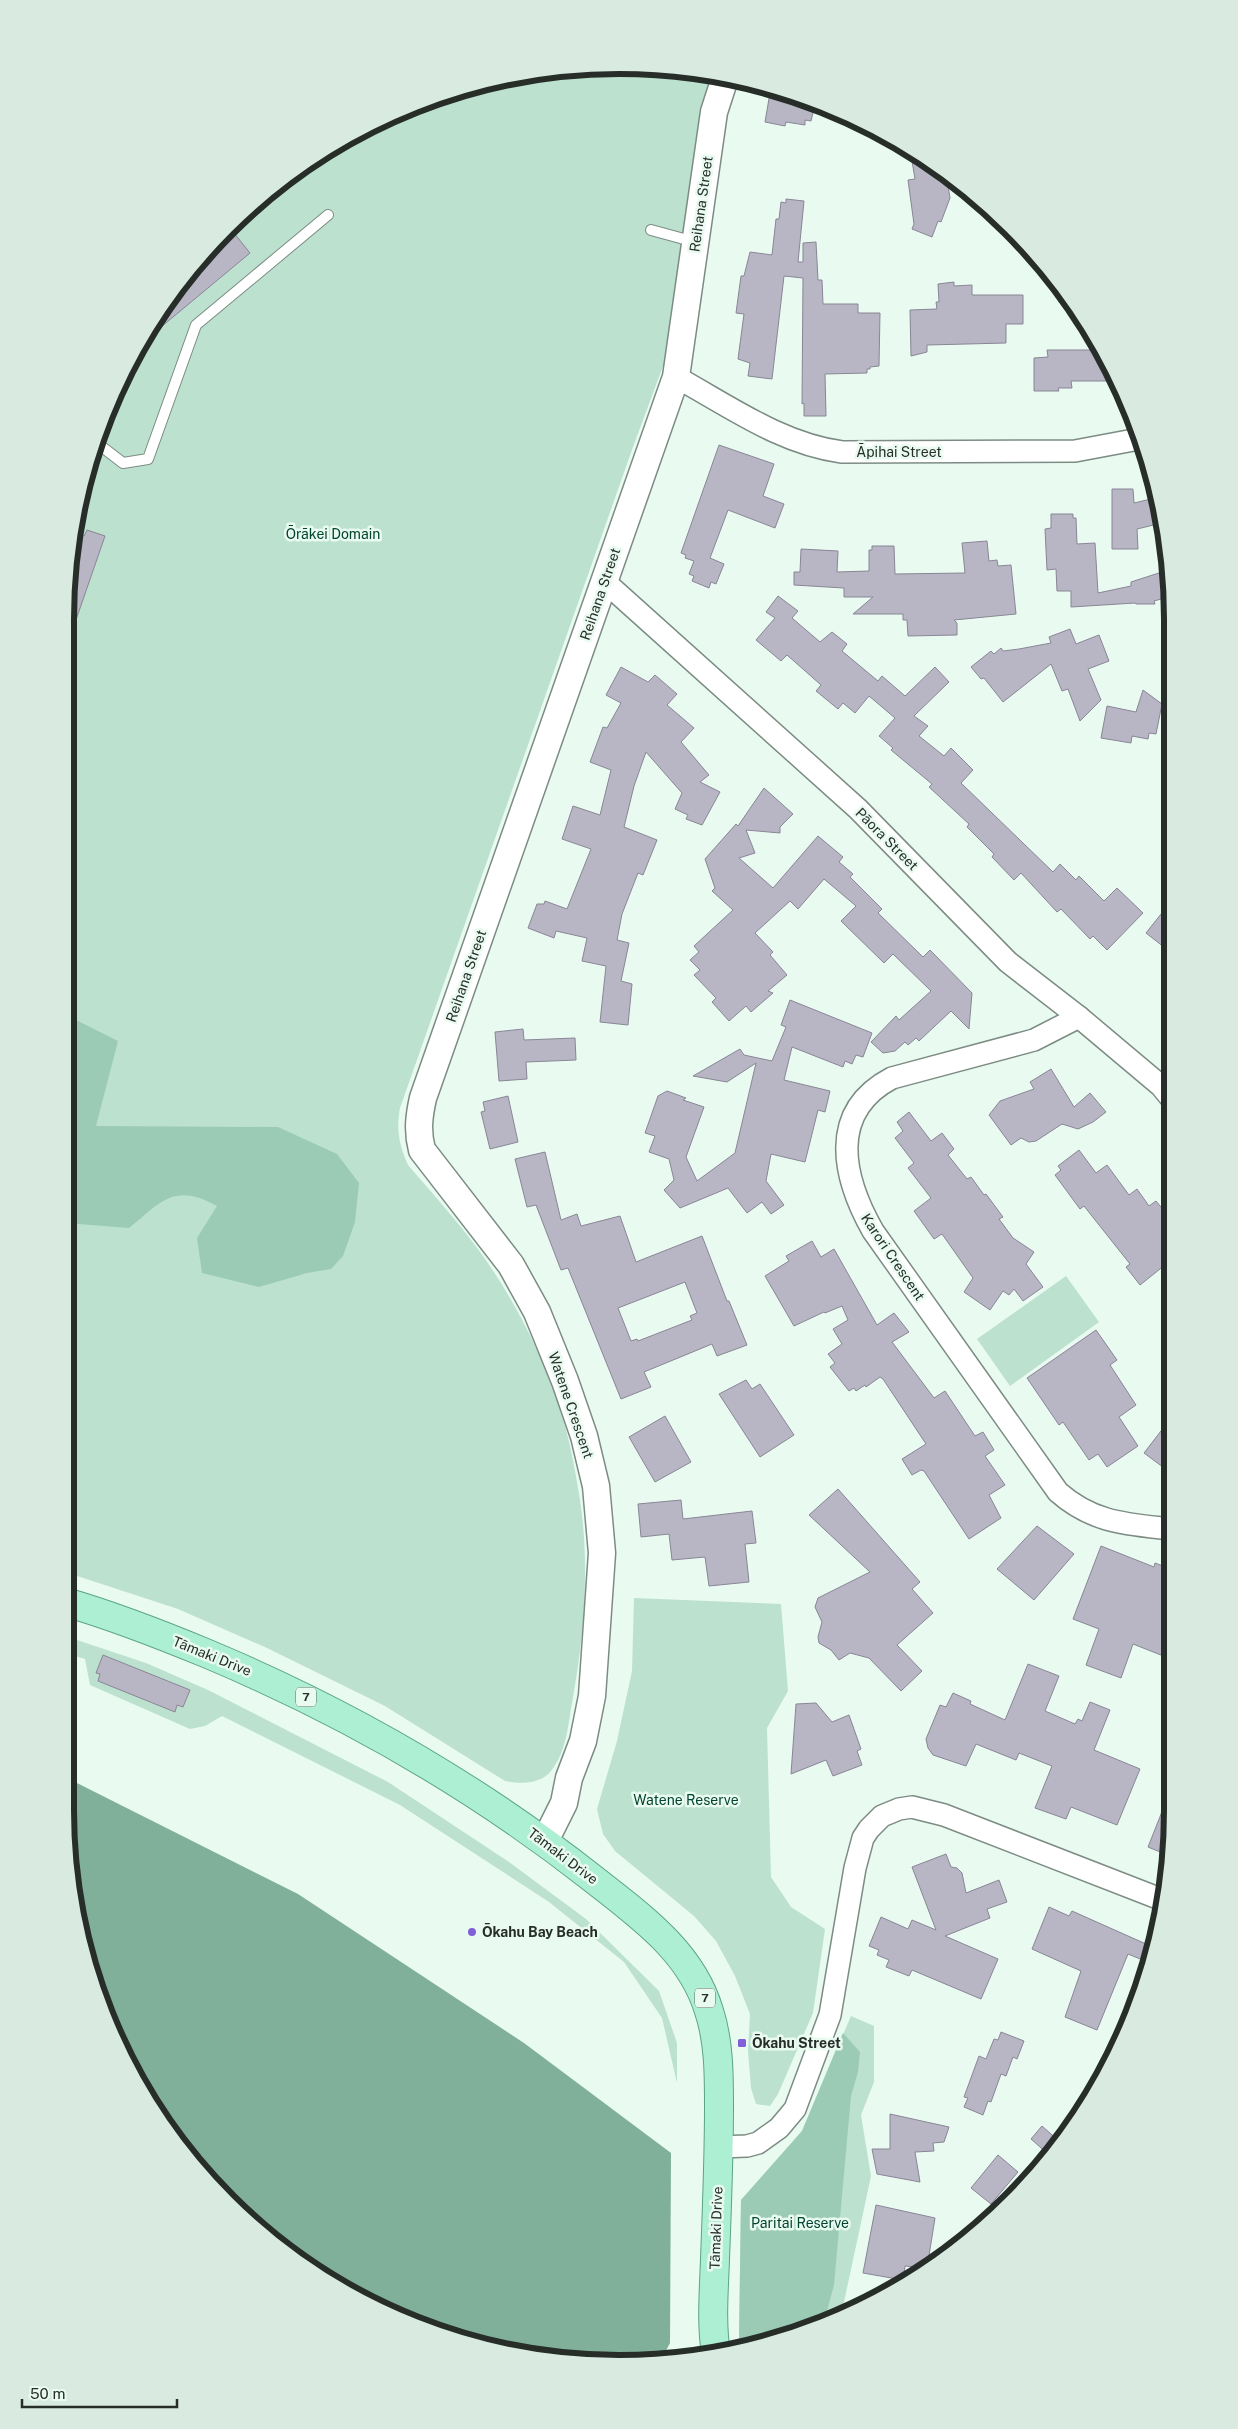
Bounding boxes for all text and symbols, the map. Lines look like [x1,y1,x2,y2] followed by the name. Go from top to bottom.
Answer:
[686,155,716,253] street label: Reihana Street
[856,443,942,460] street label: Āpihai Street
[286,525,380,542] park label: Ōrākei Domain
[577,546,623,642] street label: Reihana Street
[852,804,922,874] street label: Pāora Street
[443,928,489,1024] street label: Reihana Street
[858,1210,928,1304] street label: Karori Crescent
[545,1350,597,1460] street label: Watene Crescent
[170,1633,254,1679] street label: Tāmaki Drive
[296,1688,316,1706] road number: 7
[633,1792,739,1808] park label: Watene Reserve
[525,1825,601,1887] street label: Tāmaki Drive
[482,1922,598,1940] place label: Ōkahu Bay Beach
[466,1926,478,1938] marker: Ōkahu Bay Beach
[695,1989,715,2008] road number: 7
[752,2033,841,2051] place label: Ōkahu Street
[736,2037,748,2049] marker: Ōkahu Street
[707,2186,725,2270] street label: Tāmaki Drive
[751,2215,849,2231] park label: Paritai Reserve
[22,2376,178,2408] scale bar
[30,2385,65,2402] text: 50 m

